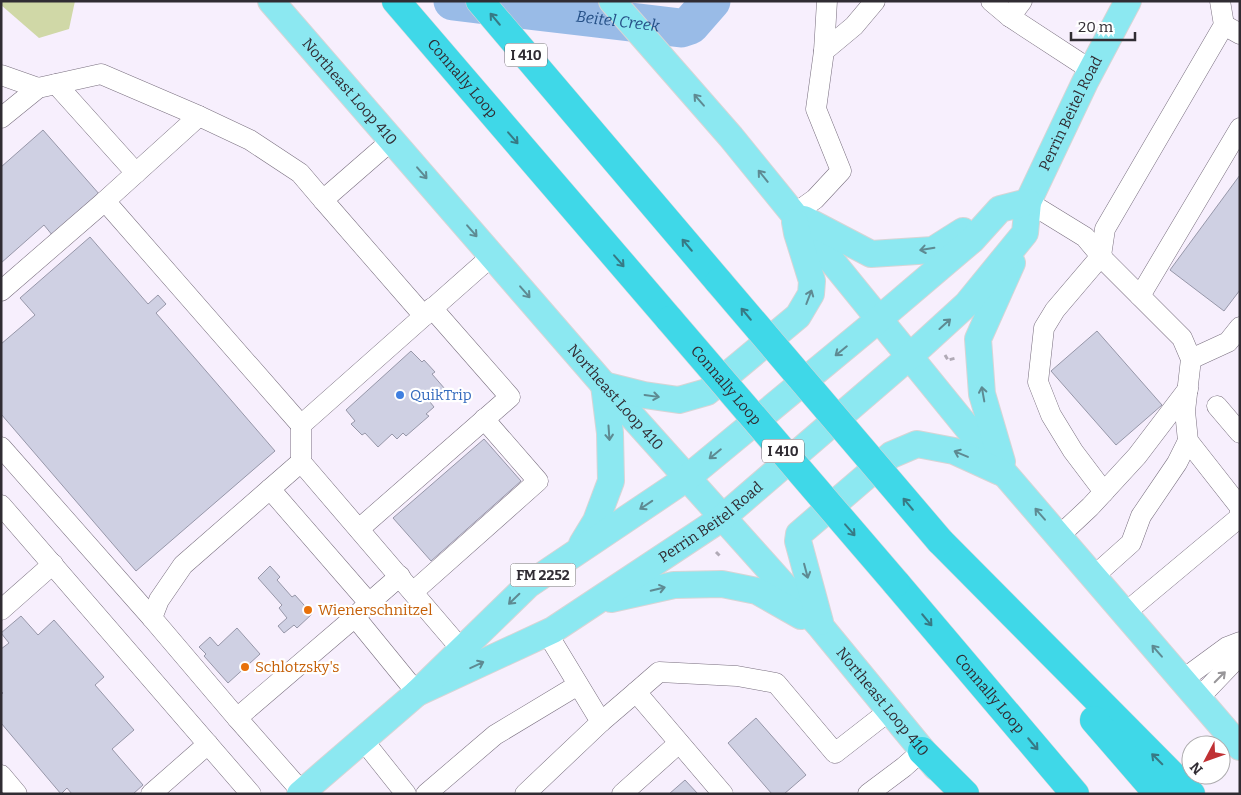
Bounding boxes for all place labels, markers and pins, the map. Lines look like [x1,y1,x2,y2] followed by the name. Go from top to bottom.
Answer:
[410,386,472,404] place label: QuikTrip
[394,389,406,401] marker: QuikTrip
[318,601,433,619] place label: Wienerschnitzel
[302,604,314,616] marker: Wienerschnitzel
[255,658,339,676] place label: Schlotzsky's
[239,661,251,673] marker: Schlotzsky's

